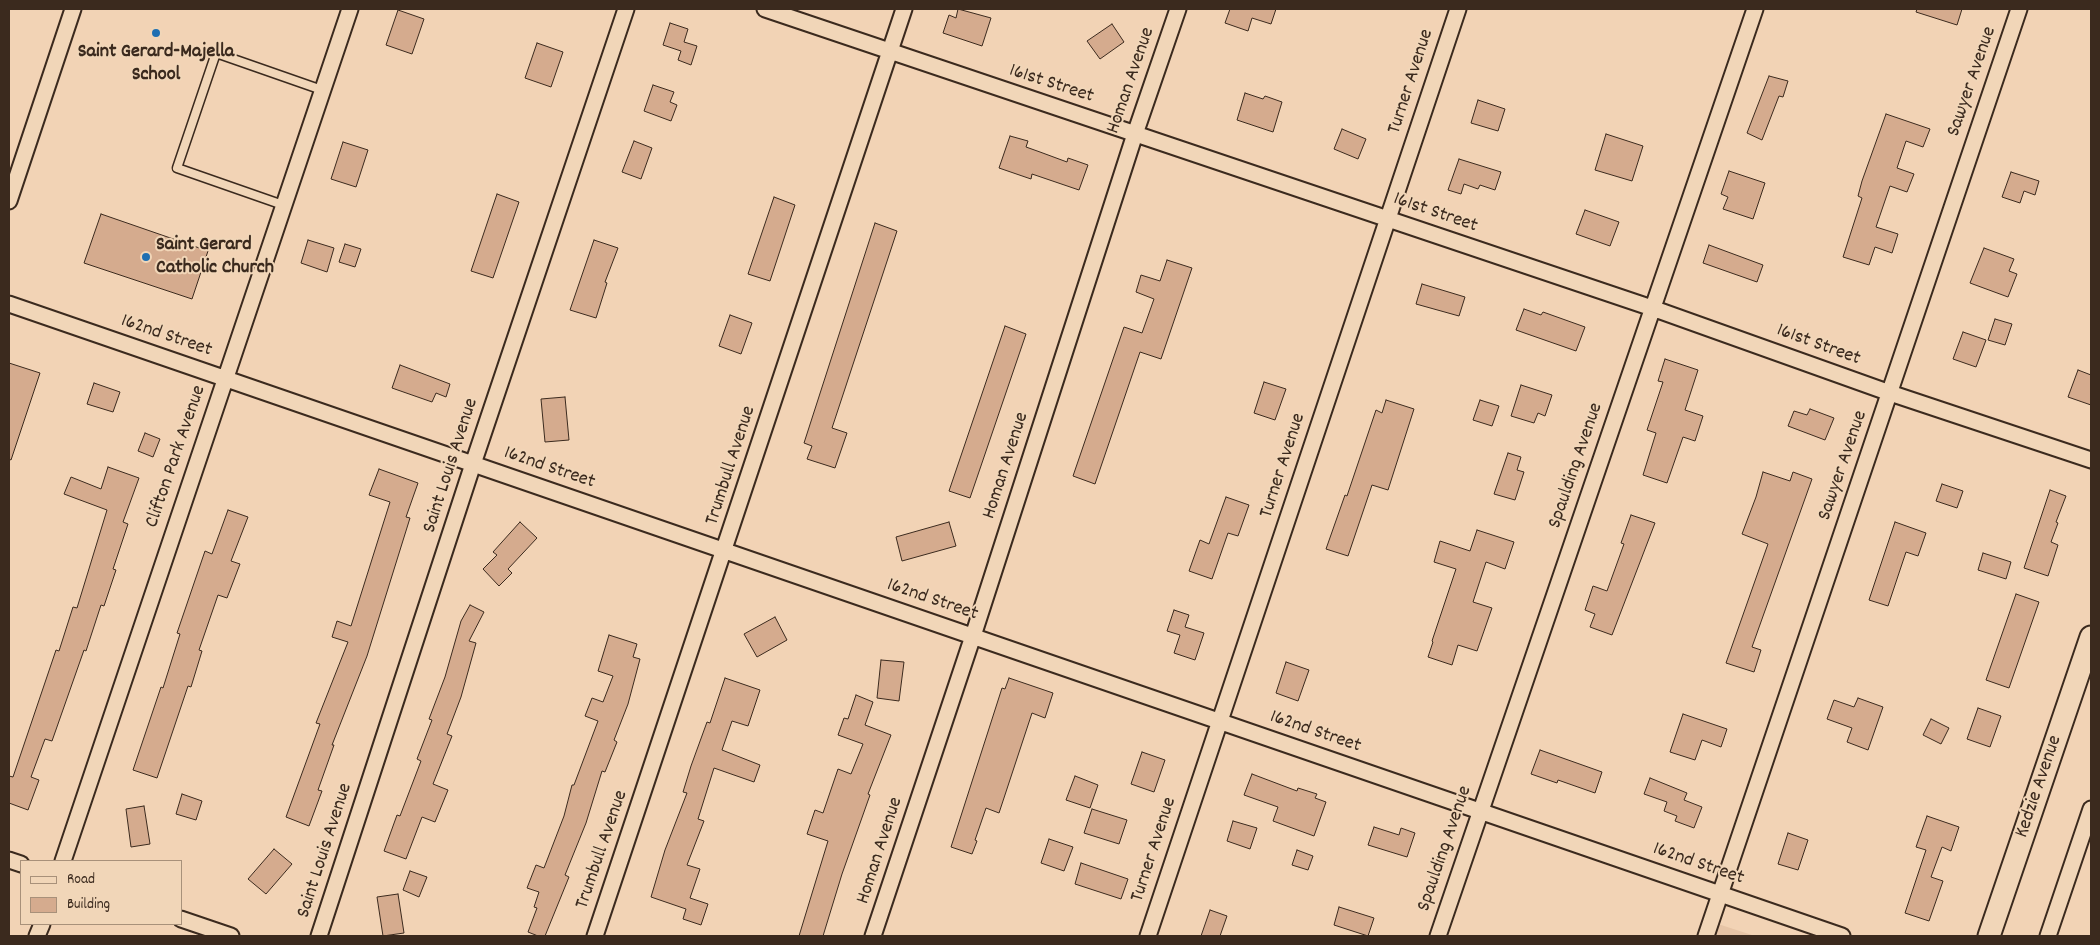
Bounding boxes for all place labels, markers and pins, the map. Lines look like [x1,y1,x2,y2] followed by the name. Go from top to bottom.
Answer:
[150,27,162,39] marker: Saint Gerard-Majella School
[78,41,234,88] place label: Saint Gerard-Majella School
[156,234,274,281] place label: Saint Gerard Catholic Church
[140,251,152,263] marker: Saint Gerard Catholic Church

